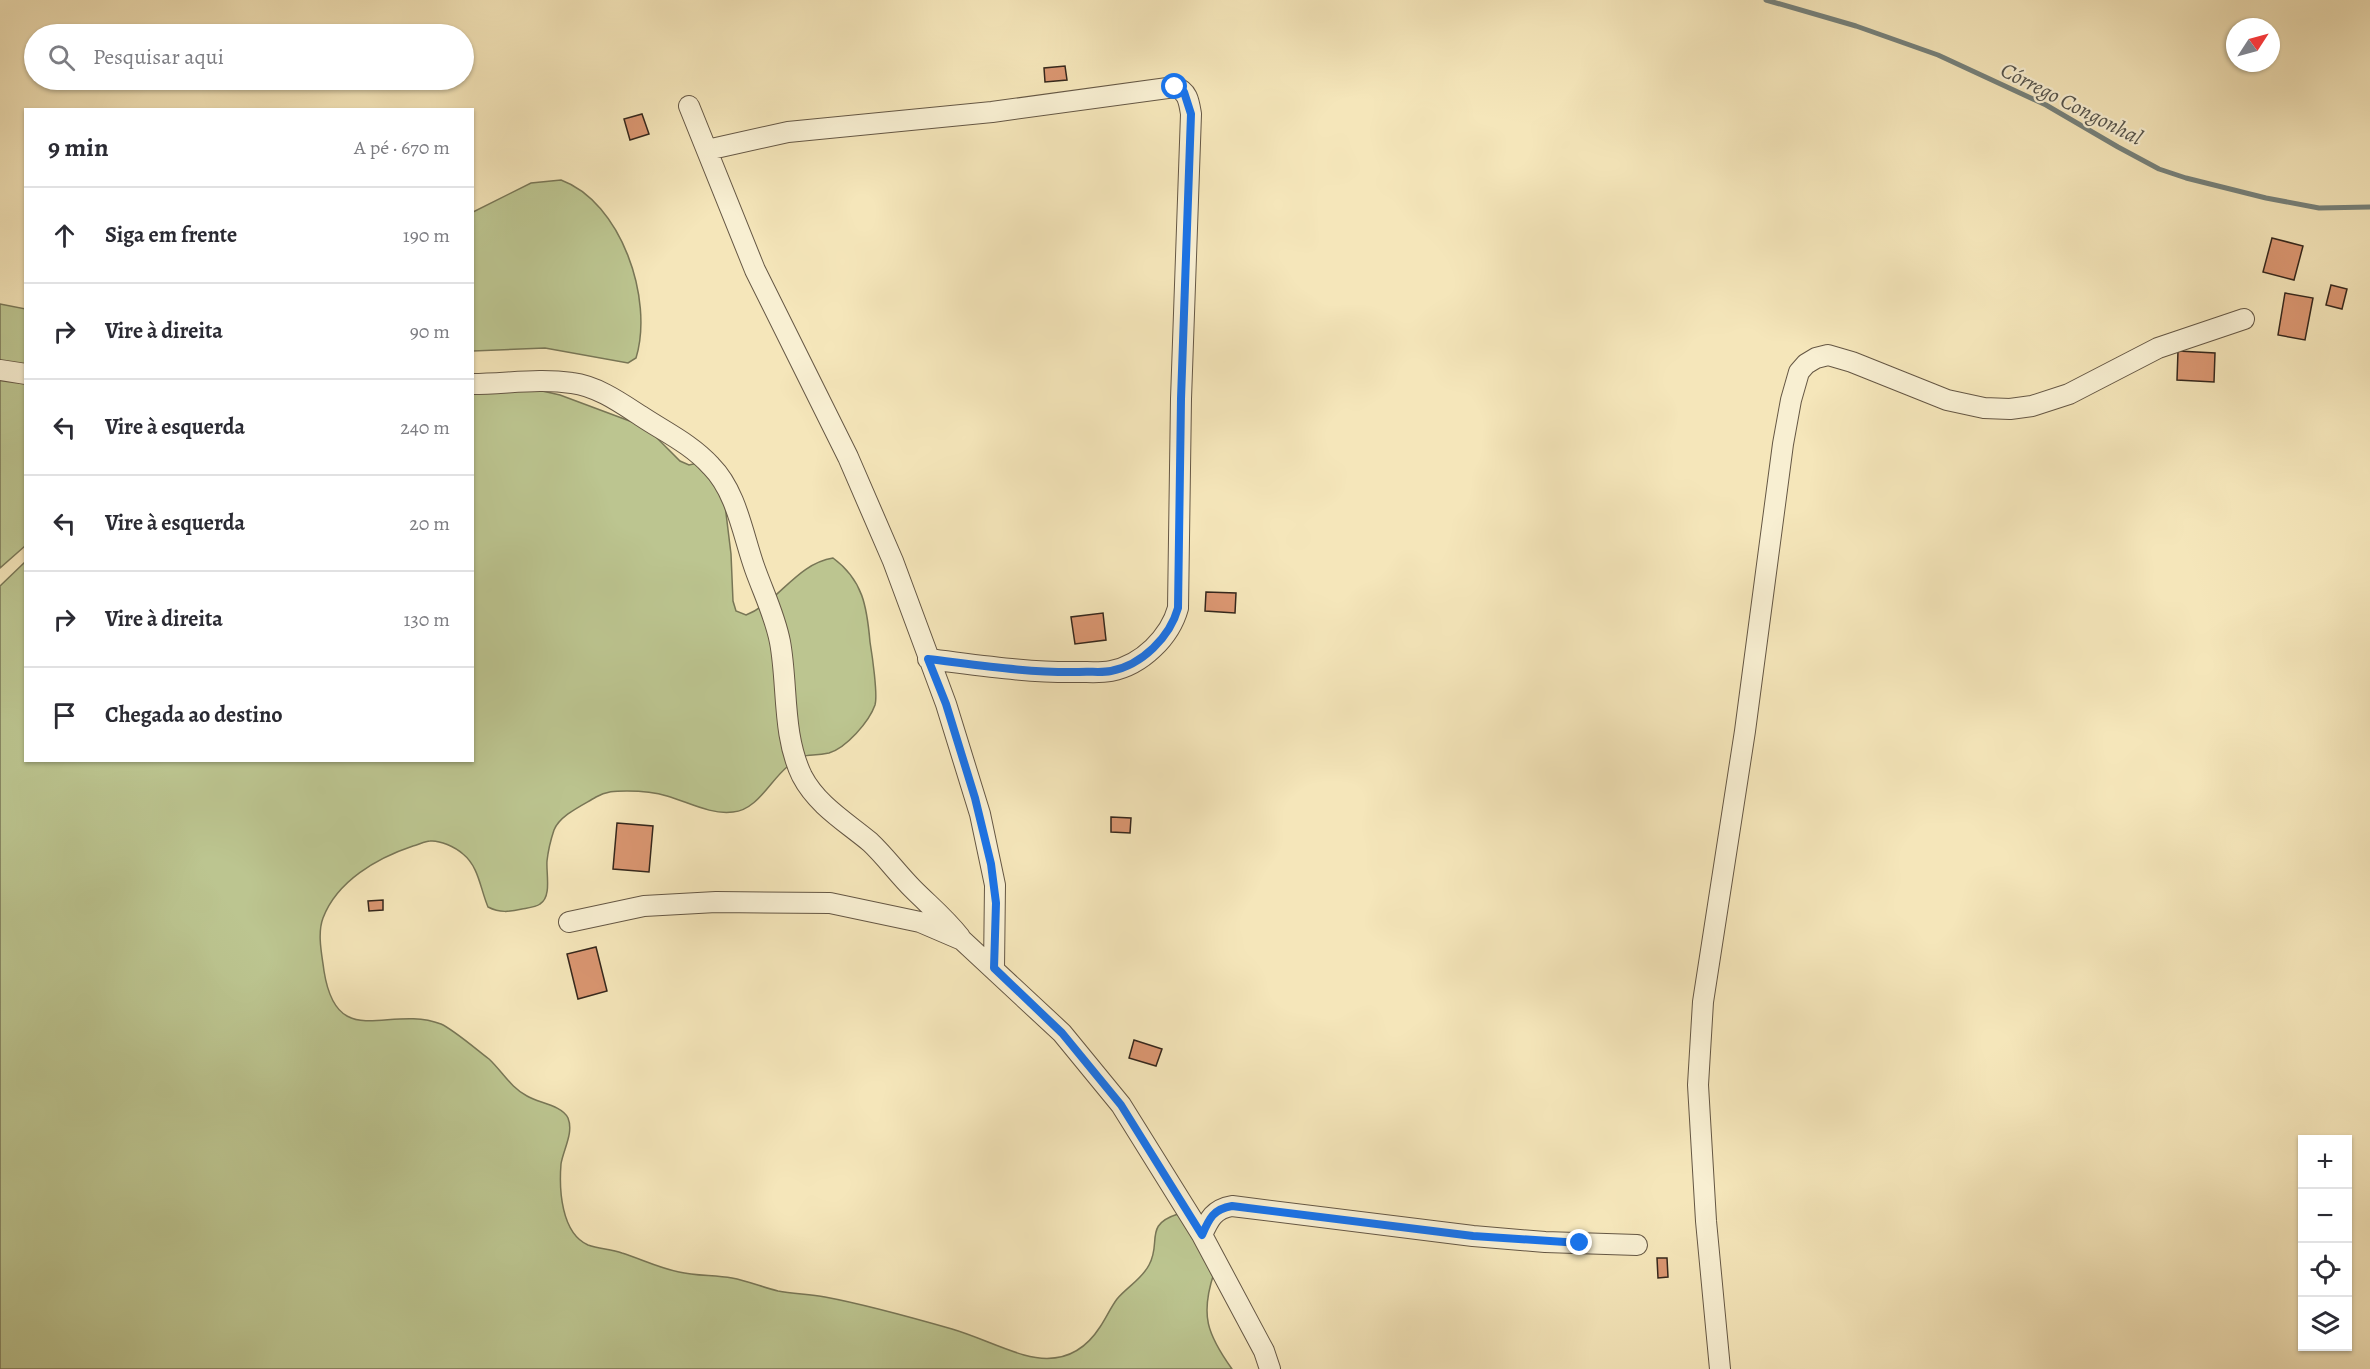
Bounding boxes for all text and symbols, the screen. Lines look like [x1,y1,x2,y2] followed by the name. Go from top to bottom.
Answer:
[2226,18,2280,72] north arrow
[24,24,474,90] search box
[45,41,78,74] icon: search
[93,42,224,72] text: Pesquisar aqui
[1995,55,2148,153] water label: Córrego Congonhal
[1161,73,1187,99] route start
[48,130,109,165] text: 9 min
[354,134,450,161] text: A pé · 670 m
[48,219,81,252] icon: ahead
[105,220,237,250] text: Siga em frente
[403,222,450,249] text: 190 m
[48,315,81,348] icon: right
[105,316,223,346] text: Vire à direita
[410,318,450,345] text: 90 m
[48,411,81,444] icon: left
[105,412,245,442] text: Vire à esquerda
[400,414,450,441] text: 240 m
[48,507,81,540] icon: left
[105,508,245,538] text: Vire à esquerda
[409,510,450,537] text: 20 m
[48,603,81,636] icon: right
[105,604,223,634] text: Vire à direita
[404,606,450,633] text: 130 m
[48,699,81,732] icon: arrive
[105,700,283,730] text: Chegada ao destino
[2298,1135,2352,1351] map controls
[2298,1135,2352,1189] button: +
[2298,1189,2352,1243] button: −
[1566,1229,1592,1255] route end
[2298,1243,2352,1297] button: locate
[2298,1297,2352,1351] button: layers

